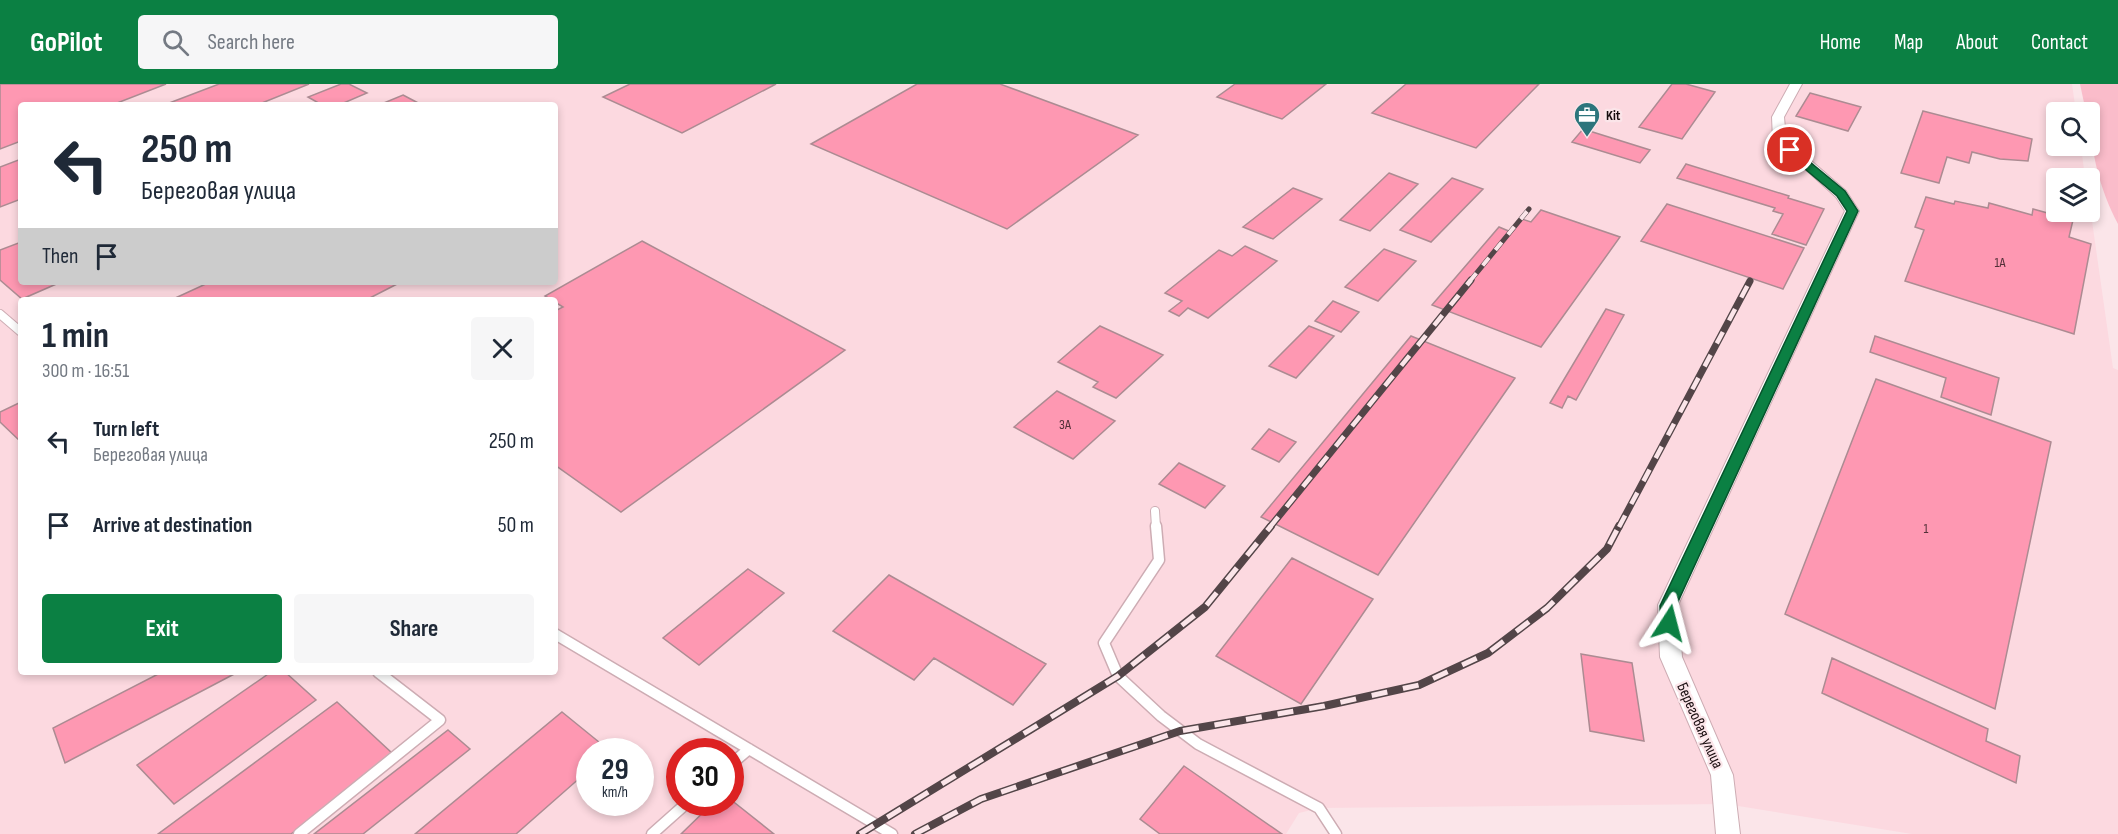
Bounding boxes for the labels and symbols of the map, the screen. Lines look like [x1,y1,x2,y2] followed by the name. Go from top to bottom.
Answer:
[1572,100,1602,138] office icon: Kit
[1606,107,1621,124] place label: Kit
[1764,124,1815,175] pin
[1994,254,2007,271] house number: 1А
[1059,416,1072,433] house number: 3А
[1924,520,1929,537] house number: 1
[1637,591,1701,655] position arrow
[1672,680,1727,771] street label: Береговая улица
[666,738,744,816] speed limit sign: 30

